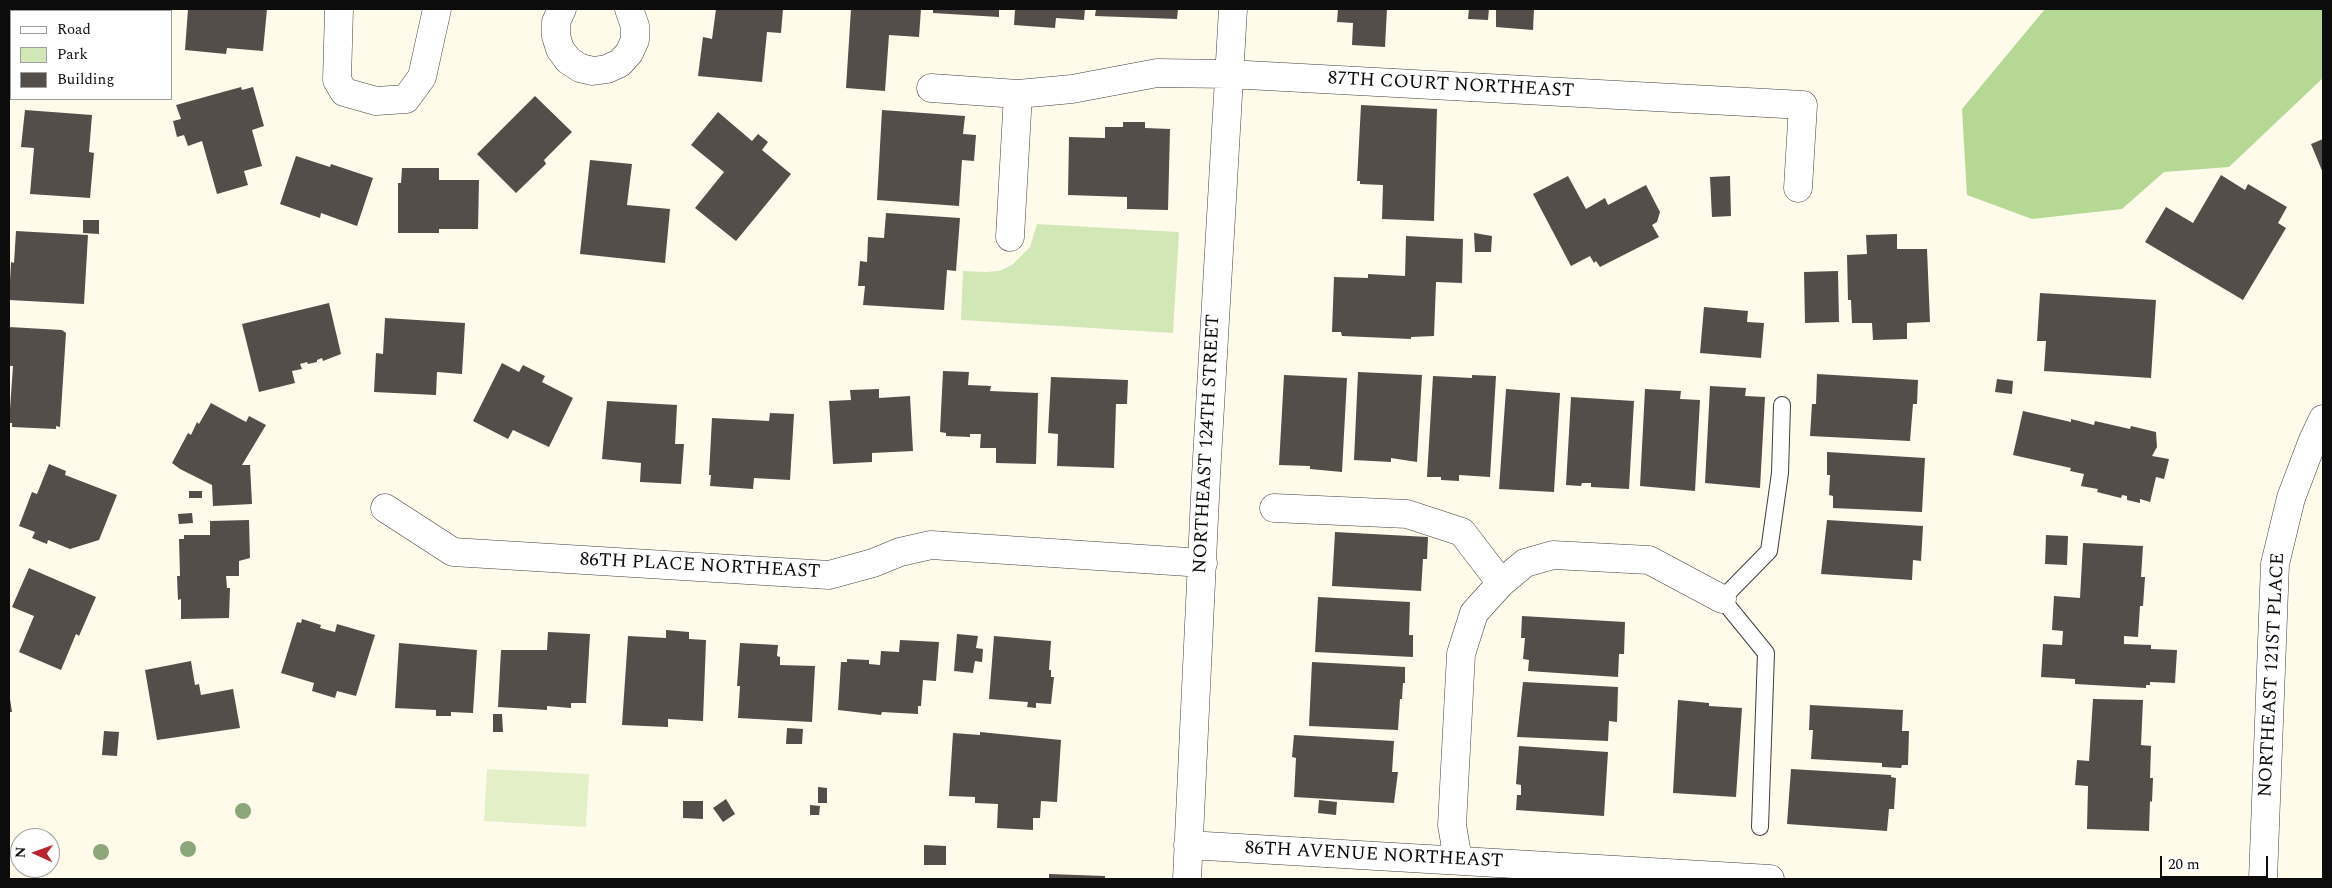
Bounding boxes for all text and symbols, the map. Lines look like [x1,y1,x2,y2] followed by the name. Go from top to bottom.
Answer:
[10,10,172,100] legend
[57,18,91,41] text: Road
[57,43,88,66] text: Park
[57,68,114,91] text: Building
[1327,68,1575,104] street label: 87TH COURT NORTHEAST
[1190,314,1226,574] street label: NORTHEAST 124TH STREET
[579,549,821,585] street label: 86TH PLACE NORTHEAST
[2255,552,2291,798] street label: NORTHEAST 121ST PLACE
[10,828,60,878] north arrow
[1244,838,1504,874] street label: 86TH AVENUE NORTHEAST
[10,846,31,859] text: N
[2162,846,2270,878] scale bar
[2168,853,2200,876] text: 20 m

